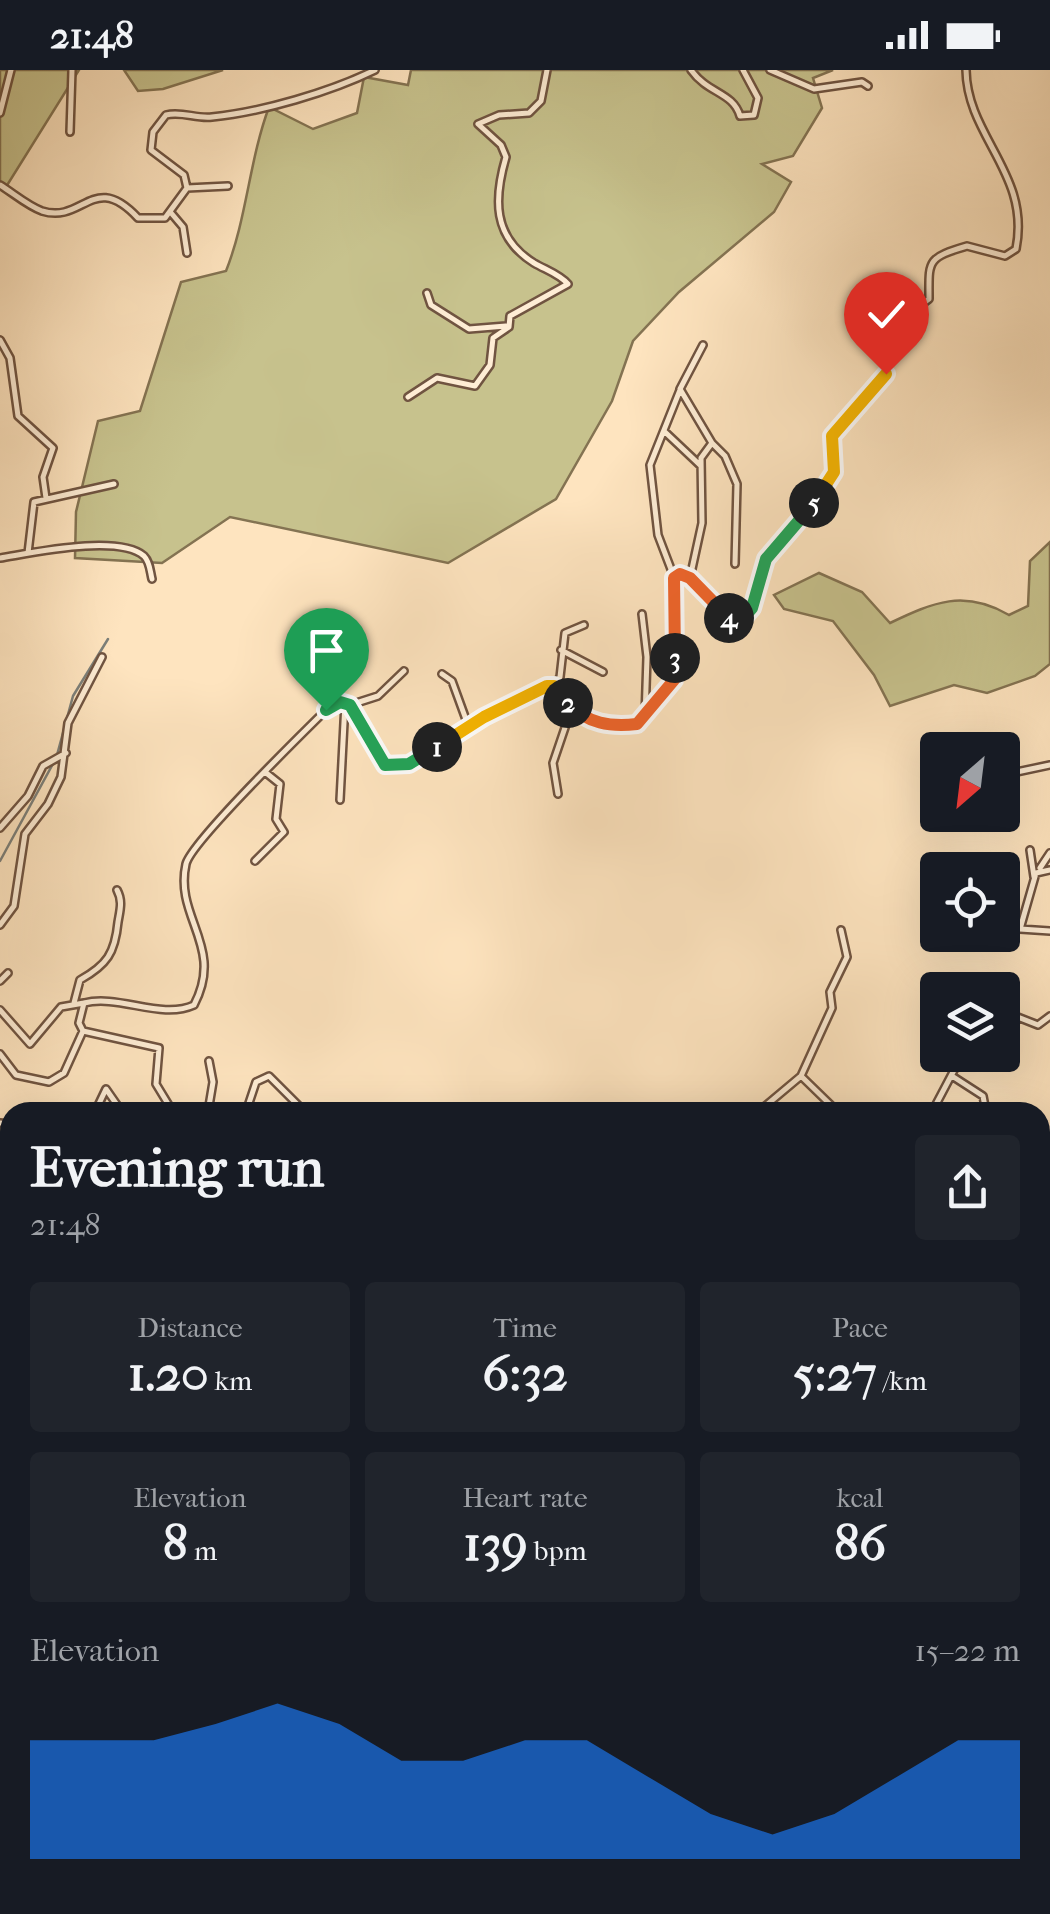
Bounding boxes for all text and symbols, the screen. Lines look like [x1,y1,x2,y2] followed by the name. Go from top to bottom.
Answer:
[50,13,134,58] text: 21:48
[844,272,929,375] pin
[859,287,914,342] icon: check
[789,478,839,528] pin: 5
[808,486,820,519] text: 5
[704,593,754,643] pin: 4
[721,601,737,634] text: 4
[284,608,369,711] pin
[299,623,354,678] icon: arrive
[650,633,700,683] pin: 3
[669,641,681,674] text: 3
[543,678,593,728] pin: 2
[561,686,575,719] text: 2
[412,722,462,772] pin: 1
[432,730,442,763] text: 1
[920,732,1020,832] north arrow
[920,732,1020,1072] map controls
[920,852,1020,952] button: locate
[920,972,1020,1072] button: layers
[915,1135,1020,1240] button: share
[30,1136,324,1200] text: Evening run
[30,1206,101,1243] text: 21:48
[137,1311,243,1344] text: Distance
[493,1311,557,1344] text: Time
[832,1311,888,1344] text: Pace
[128,1344,209,1403] text: 1.20
[482,1344,568,1403] text: 6:32
[793,1344,877,1403] text: 5:27
[209,1364,252,1397] text: km
[877,1364,927,1397] text: /km
[133,1481,247,1514] text: Elevation
[462,1481,588,1514] text: Heart rate
[836,1481,884,1514] text: kcal
[163,1514,188,1573] text: 8
[463,1514,528,1573] text: 139
[834,1514,886,1573] text: 86
[188,1534,217,1567] text: m
[528,1534,587,1567] text: bpm
[30,1632,159,1669] text: Elevation
[915,1632,1020,1669] text: 15–22 m

